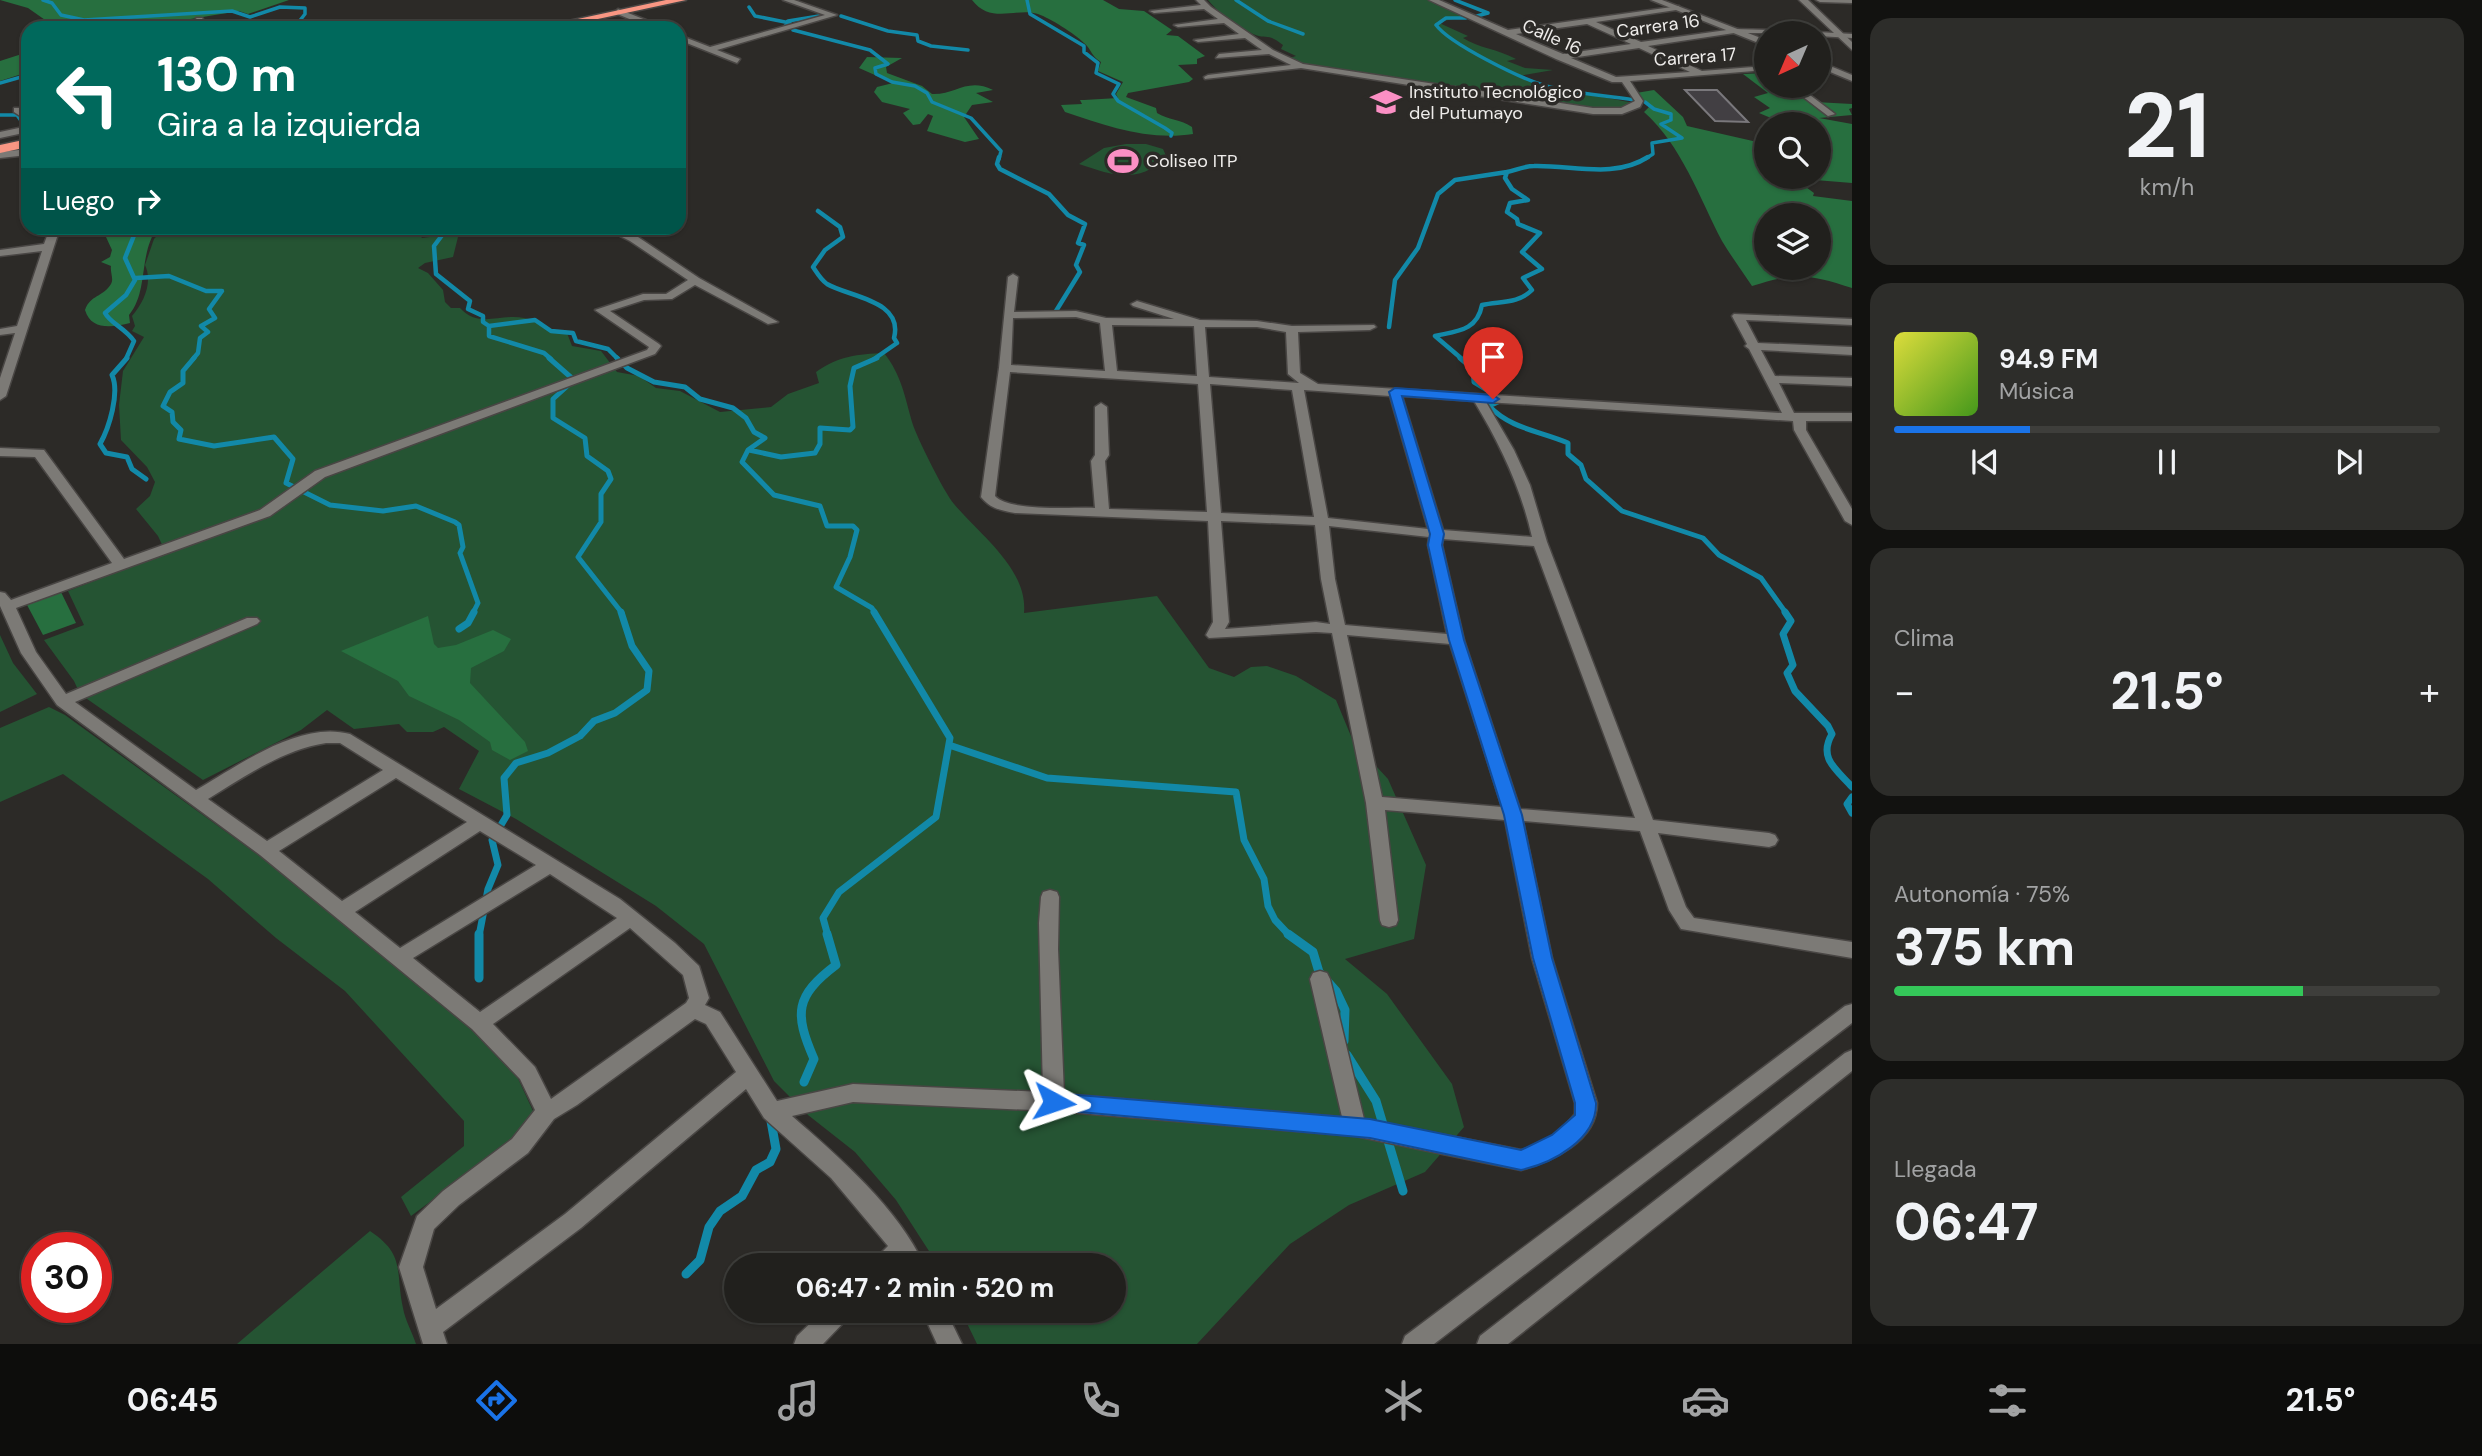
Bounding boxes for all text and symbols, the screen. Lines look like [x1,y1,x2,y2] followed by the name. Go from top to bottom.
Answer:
[1615,8,1701,44] street label: Carrera 16
[1518,13,1586,61] street label: Calle 16
[1754,21,1830,98] north arrow
[1754,21,1831,280] map controls
[157,42,297,106] text: 130 m
[1653,42,1737,72] street label: Carrera 17
[42,49,133,140] icon: left
[2124,67,2210,185] text: 21
[1409,80,1583,125] place label: Instituto Tecnológico del Putumayo
[1369,85,1403,119] school or university icon: Instituto Tecnológico del Putumayo
[157,104,421,146] text: Gira a la izquierda
[1754,112,1831,189] button: search
[1106,144,1140,178] sports icon: Coliseo ITP
[1146,149,1237,173] place label: Coliseo ITP
[2140,172,2194,202] text: km/h
[129,182,167,220] icon: right
[42,184,115,218] text: Luego
[1754,203,1831,280] button: layers
[1463,327,1523,399] pin
[1474,338,1512,376] icon: arrive
[1999,342,2098,376] text: 94.9 FM
[1999,376,2074,406] text: Música
[1966,443,2004,481] icon: previous
[2148,443,2186,481] icon: pause
[2330,443,2368,481] icon: next
[1894,623,1954,653] text: Clima
[2110,657,2224,725] text: 21.5°
[1894,667,1915,717] text: −
[2419,667,2440,717] text: +
[1894,879,2070,909] text: Autonomía · 75%
[1894,913,2075,981] text: 375 km
[1017,1065,1091,1139] position arrow
[1894,1154,1977,1184] text: Llegada
[1894,1188,2039,1256] text: 06:47
[21,1232,112,1323] speed limit sign: 30
[796,1271,1054,1305] text: 06:47 · 2 min · 520 m
[472,1376,521,1425] icon: directions
[774,1376,823,1425] icon: music
[1076,1376,1125,1425] icon: phone
[1379,1376,1428,1425] icon: climate
[1681,1376,1730,1425] icon: car
[1983,1376,2032,1425] icon: filters
[127,1379,218,1421] text: 06:45
[2286,1379,2355,1421] text: 21.5°

